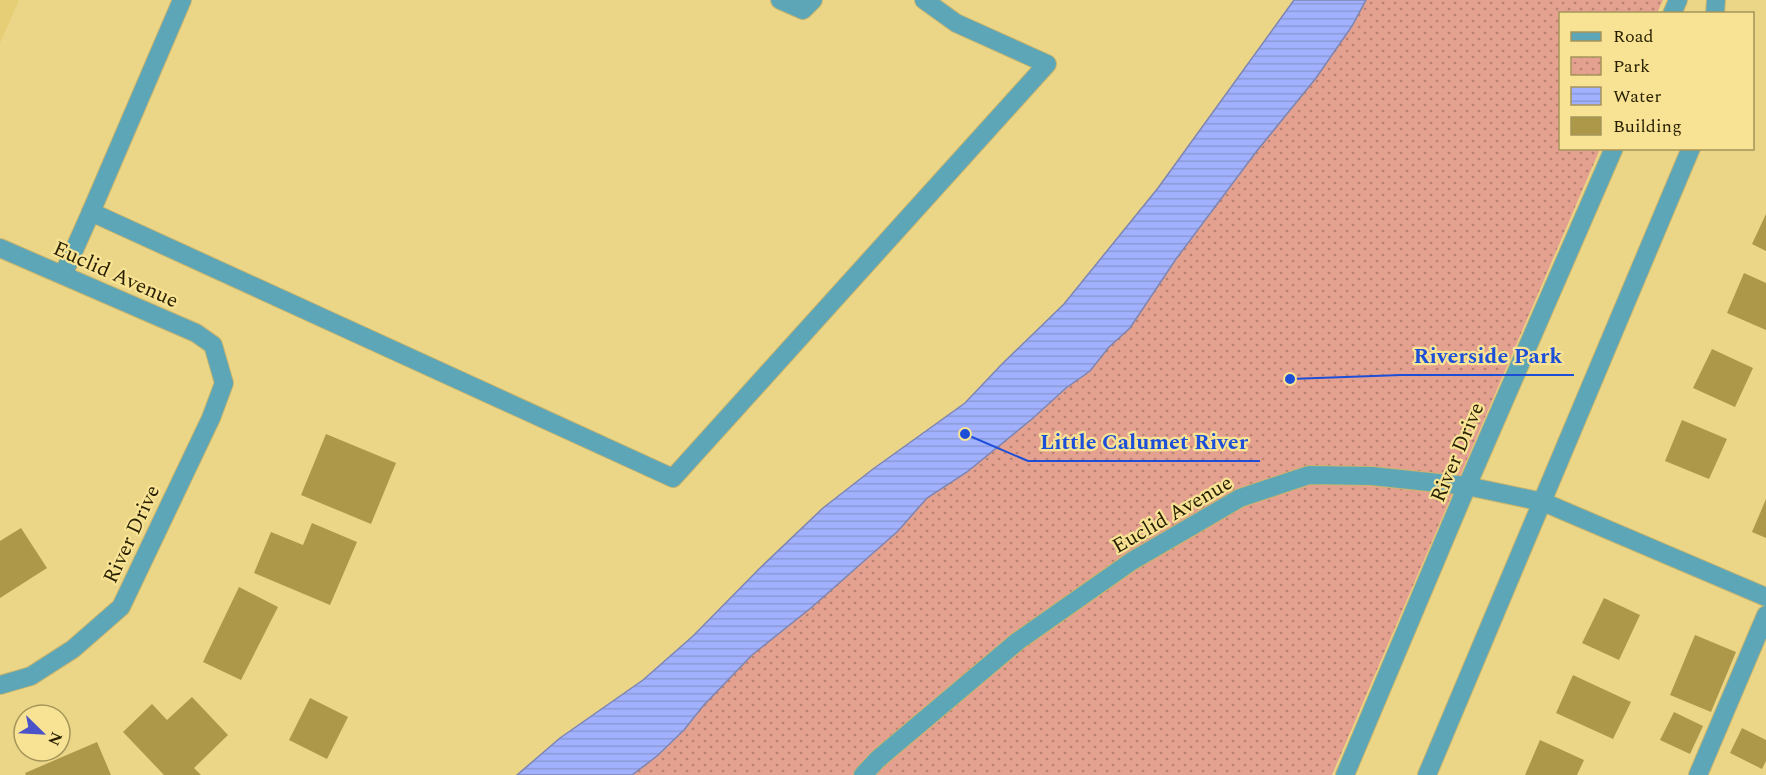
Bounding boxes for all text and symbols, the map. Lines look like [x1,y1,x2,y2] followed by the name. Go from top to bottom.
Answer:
[1559,12,1754,150] legend
[1613,23,1654,50] text: Road
[1613,53,1650,80] text: Park
[1613,83,1661,110] text: Water
[1613,113,1682,140] text: Building
[48,233,184,317] street label: Euclid Avenue
[1401,335,1574,375] callout: Riverside Park
[1413,340,1563,373] text: Riverside Park
[1423,397,1493,507] street label: River Drive
[1028,421,1260,461] callout: Little Calumet River
[1040,426,1249,459] text: Little Calumet River
[1106,467,1239,562] street label: Euclid Avenue
[95,480,169,589] street label: River Drive
[12,703,72,763] north arrow
[41,728,68,750] text: N

